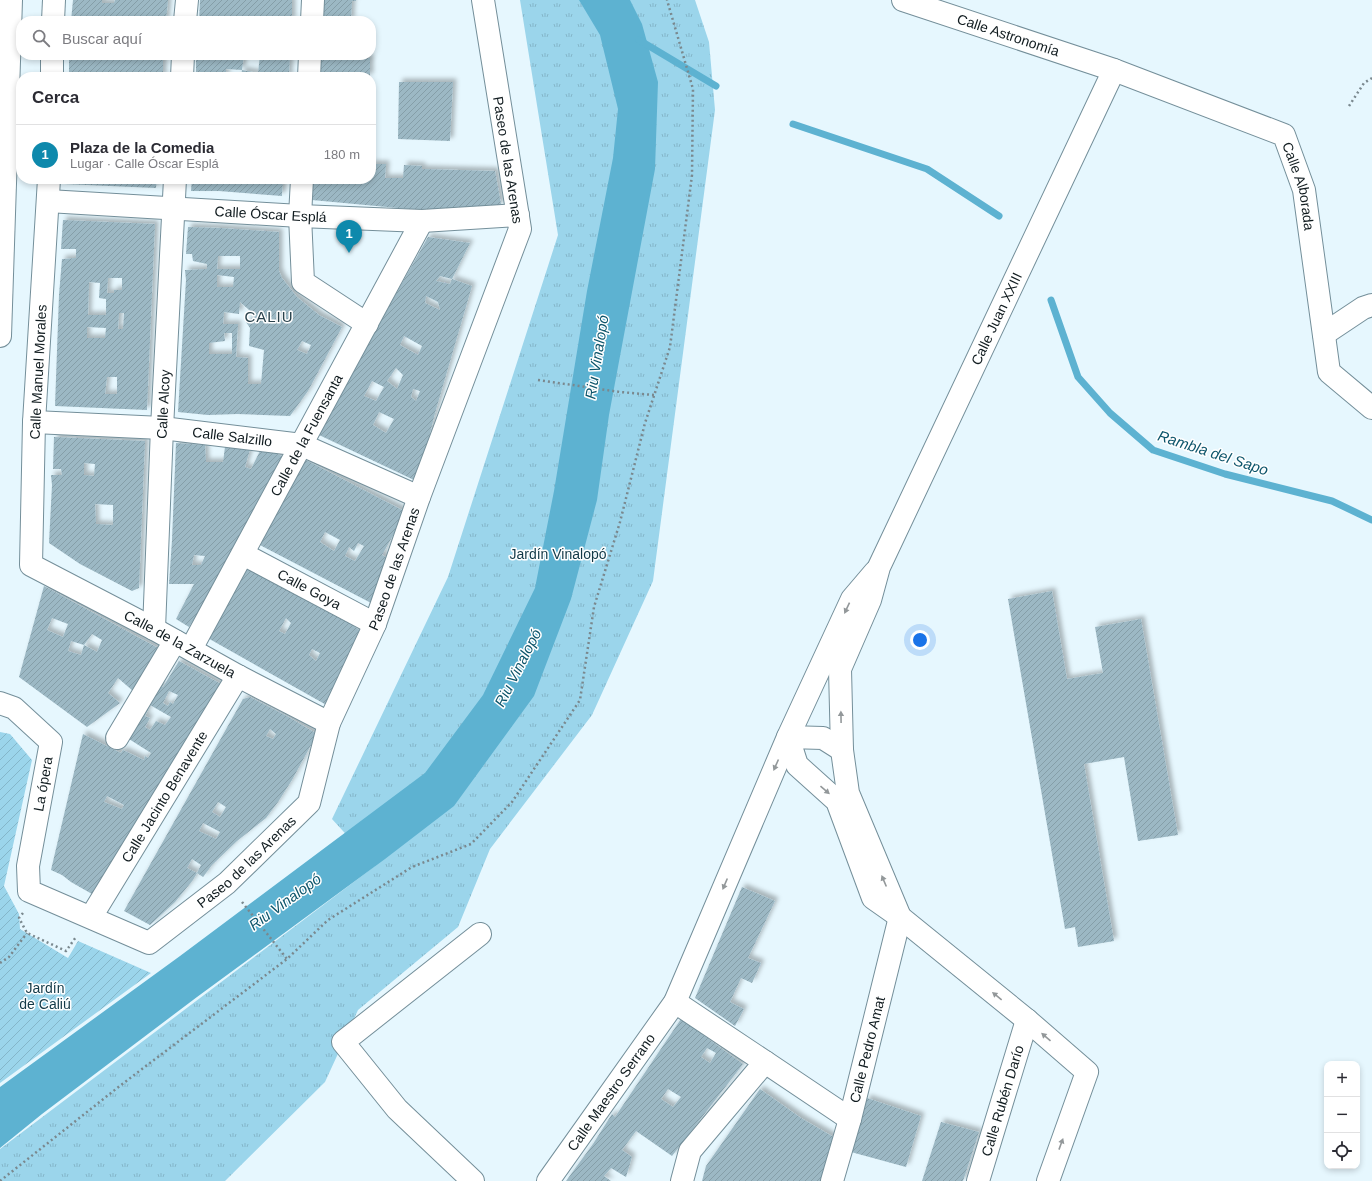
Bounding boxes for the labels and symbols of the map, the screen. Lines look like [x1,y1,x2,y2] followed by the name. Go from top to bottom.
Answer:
[955,11,1062,59] street label: Calle Astronomía
[490,95,526,225] street label: Paseo de las Arenas
[1279,140,1318,232] street label: Calle Alborada
[214,203,327,225] street label: Calle Óscar Esplá
[336,220,362,253] pin: 1
[968,270,1025,368] street label: Calle Juan XXIII
[26,304,50,440] street label: Calle Manuel Morales
[244,308,294,325] district label: CALIU
[581,314,612,400] water label: Riu Vinalopó
[154,369,173,439] street label: Calle Alcoy
[267,371,346,499] street label: Calle de la Fuensanta
[192,424,273,449] street label: Calle Salzillo
[1156,427,1271,478] water label: Rambla del Sapo
[365,505,423,633] street label: Paseo de las Arenas
[509,546,607,562] park label: Jardín Vinalopó
[275,566,344,613] street label: Calle Goya
[844,603,850,614] one-way arrow
[121,607,239,681] street label: Calle de la Zarzuela
[491,626,544,709] water label: Riu Vinalopó
[910,630,930,650] your location
[838,710,844,723] one-way arrow
[118,728,211,865] street label: Calle Jacinto Benavente
[30,755,56,813] street label: La ópera
[772,759,778,771] one-way arrow
[820,785,830,795] one-way arrow
[194,812,299,911] street label: Paseo de las Arenas
[245,870,324,933] water label: Riu Vinalopó
[881,875,887,887] one-way arrow
[721,879,727,891] one-way arrow
[19,980,71,1012] park label: Jardín de Caliú
[991,991,1002,1000] one-way arrow
[846,995,888,1105] street label: Calle Pedro Amat
[564,1030,658,1154] street label: Calle Maestro Serrano
[1041,1033,1051,1042] one-way arrow
[978,1043,1027,1158] street label: Calle Rubén Darío
[1058,1138,1064,1150] one-way arrow

